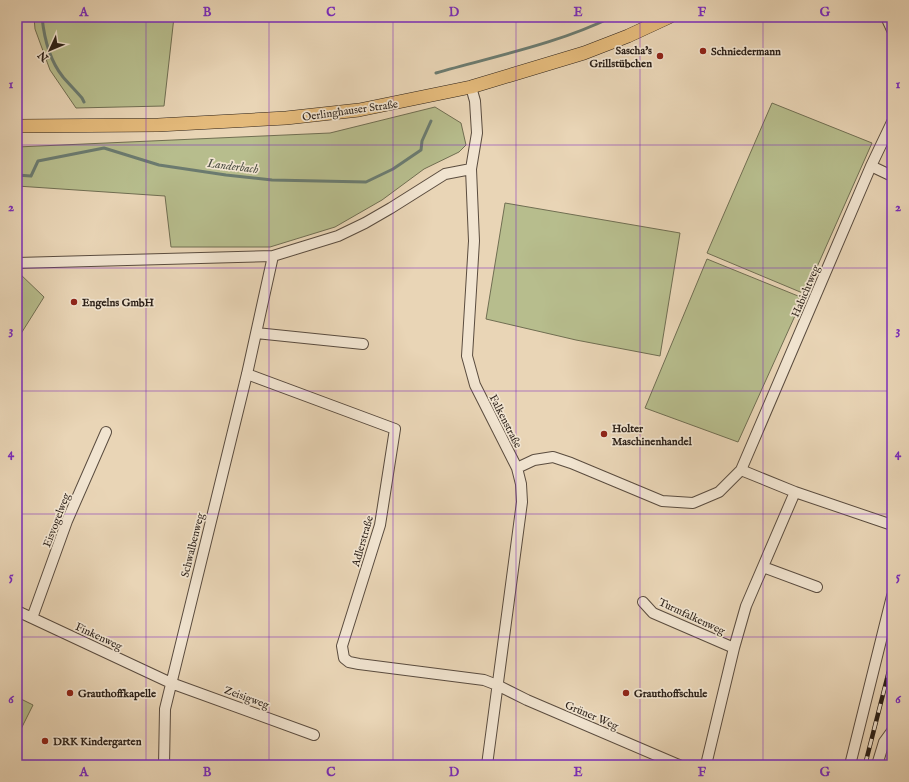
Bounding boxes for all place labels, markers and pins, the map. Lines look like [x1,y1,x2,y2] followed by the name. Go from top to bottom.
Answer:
[590,44,652,71] place label: Sascha's Grillstübchen
[711,45,781,59] place label: Schniedermann
[698,46,708,56] marker: Schniedermann
[655,51,665,61] marker: Sascha's Grillstübchen
[82,296,155,310] place label: Engelns GmbH
[69,297,79,307] marker: Engelns GmbH
[612,422,693,449] place label: Holter Maschinenhandel
[599,429,609,439] marker: Holter Maschinenhandel
[78,687,156,701] place label: Grauthoffkapelle
[634,687,707,701] place label: Grauthoffschule
[65,688,75,698] marker: Grauthoffkapelle
[621,688,631,698] marker: Grauthoffschule
[53,735,142,749] place label: DRK Kindergarten
[40,736,50,746] marker: DRK Kindergarten

